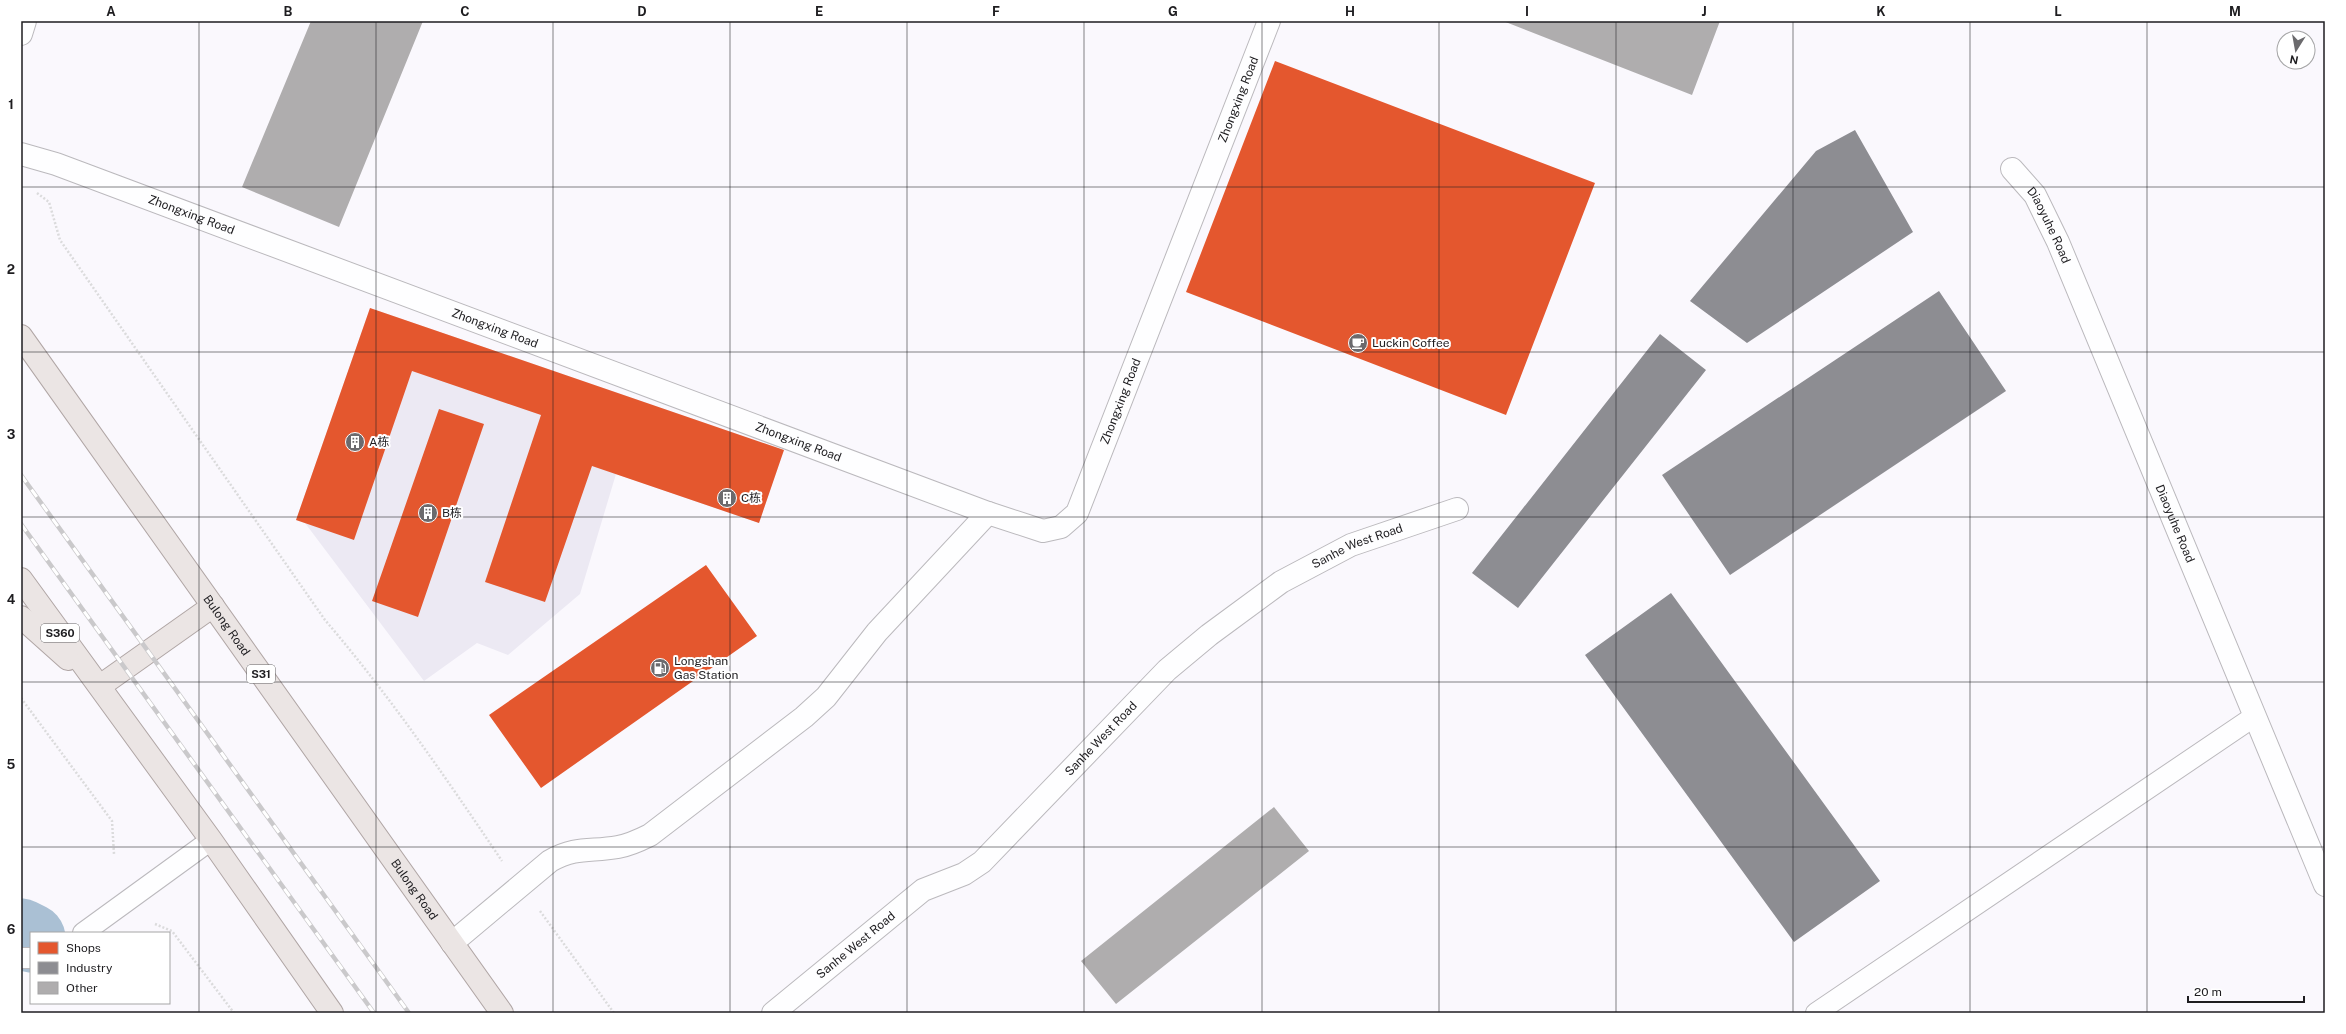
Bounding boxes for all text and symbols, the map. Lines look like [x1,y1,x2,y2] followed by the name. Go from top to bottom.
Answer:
[106,4,116,19] text: A
[284,4,293,19] text: B
[460,4,470,19] text: C
[637,4,647,19] text: D
[815,4,823,19] text: E
[992,4,1000,19] text: F
[1168,4,1178,19] text: G
[1345,4,1355,19] text: H
[1525,4,1529,19] text: I
[1701,4,1707,19] text: J
[1876,4,1886,19] text: K
[2054,4,2062,19] text: L
[2229,4,2241,19] text: M
[2276,30,2316,70] north arrow
[2289,53,2299,67] text: N
[1215,55,1261,145] street label: Zhongxing Road
[8,97,14,112] text: 1
[2024,184,2073,266] street label: Diaoyuhe Road
[146,192,237,237] street label: Zhongxing Road
[7,262,15,277] text: 2
[450,306,540,351] street label: Zhongxing Road
[1347,332,1369,354] cafe icon: Luckin Coffee
[1372,336,1450,350] place label: Luckin Coffee
[1097,356,1144,446] street label: Zhongxing Road
[753,419,843,464] street label: Zhongxing Road
[7,427,16,442] text: 3
[344,431,366,453] building icon: A栋
[369,435,390,449] place label: A栋
[2153,483,2197,565] street label: Diaoyuhe Road
[716,487,738,509] building icon: C栋
[741,491,761,505] place label: C栋
[417,502,439,524] building icon: B栋
[442,506,462,520] place label: B栋
[1309,521,1405,571] street label: Sanhe West Road
[7,592,16,607] text: 4
[200,592,253,658] street label: Bulong Road
[41,624,79,642] road number: S360
[674,654,739,682] place label: Longshan Gas Station
[649,657,671,679] fuel station icon: Longshan Gas Station
[247,665,275,683] road number: S31
[1062,699,1140,779] street label: Sanhe West Road
[7,757,16,772] text: 5
[388,857,441,923] street label: Bulong Road
[814,909,898,981] street label: Sanhe West Road
[7,922,16,937] text: 6
[30,932,170,1004] legend
[66,941,101,955] text: Shops
[66,961,113,975] text: Industry
[2188,978,2304,1004] scale bar
[66,981,98,995] text: Other
[2194,985,2222,999] text: 20 m

